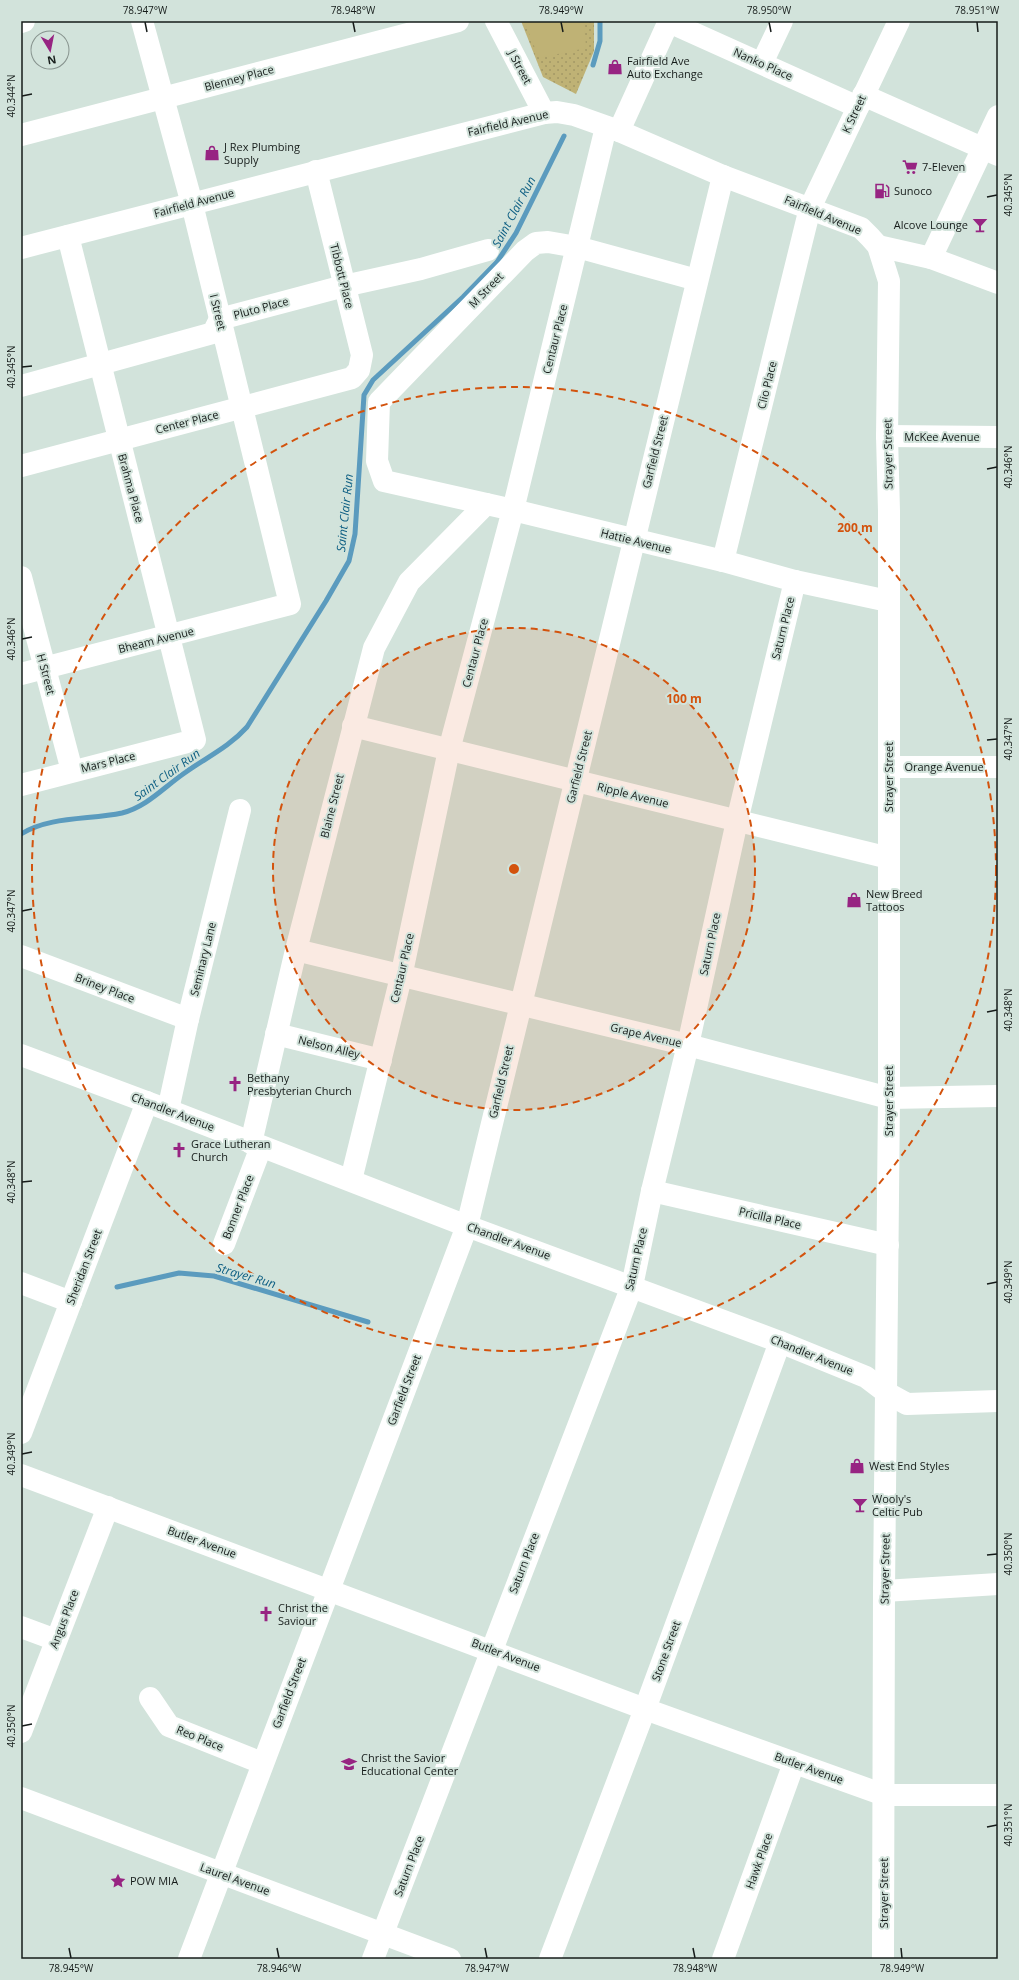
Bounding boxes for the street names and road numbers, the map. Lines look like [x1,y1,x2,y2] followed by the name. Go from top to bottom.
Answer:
[731,44,795,83] street label: Nanko Place
[505,46,536,86] street label: J Street
[203,61,275,94] street label: Blenney Place
[838,92,869,135] street label: K Street
[466,106,550,139] street label: Fairfield Avenue
[152,185,236,220] street label: Fairfield Avenue
[782,192,864,238] street label: Fairfield Avenue
[327,242,358,310] street label: Tibbott Place
[465,269,506,311] street label: M Street
[207,292,230,332] street label: I Street
[232,293,290,322] street label: Pluto Place
[539,303,570,375] street label: Centaur Place
[753,359,780,410] street label: Clio Place
[154,406,220,437] street label: Center Place
[638,414,671,490] street label: Garfield Street
[879,419,896,489] street label: Strayer Street
[904,429,980,444] street label: McKee Avenue
[115,452,148,524] street label: Brahma Place
[599,525,673,557] street label: Hattie Avenue
[768,595,798,661] street label: Saturn Place
[458,617,491,689] street label: Centaur Place
[116,623,195,656] street label: Bheam Avenue
[34,652,59,696] street label: H Street
[562,729,595,805] street label: Garfield Street
[881,742,896,812] street label: Strayer Street
[79,748,137,776] street label: Mars Place
[904,759,984,774] street label: Orange Avenue
[316,772,347,839] street label: Blaine Street
[596,778,670,811] street label: Ripple Avenue
[696,911,723,977] street label: Saturn Place
[186,920,219,997] street label: Seminary Lane
[386,932,417,1004] street label: Centaur Place
[73,969,137,1006] street label: Briney Place
[609,1019,683,1050] street label: Grape Avenue
[297,1032,362,1062] street label: Nelson Alley
[485,1044,516,1120] street label: Garfield Street
[881,1066,896,1136] street label: Strayer Street
[129,1089,217,1134] street label: Chandler Avenue
[218,1173,257,1241] street label: Bonner Place
[738,1203,803,1232] street label: Pricilla Place
[465,1218,553,1263] street label: Chandler Avenue
[621,1226,650,1292] street label: Saturn Place
[62,1227,105,1307] street label: Sheridan Street
[769,1331,856,1378] street label: Chandler Avenue
[383,1352,424,1427] street label: Garfield Street
[166,1522,239,1561] street label: Butler Avenue
[505,1530,542,1595] street label: Saturn Place
[876,1534,893,1604] street label: Strayer Street
[46,1587,82,1650] street label: Angus Place
[648,1619,683,1683] street label: Stone Street
[470,1635,543,1675] street label: Butler Avenue
[268,1655,309,1730] street label: Garfield Street
[174,1721,226,1754] street label: Reo Place
[773,1748,846,1787] street label: Butler Avenue
[742,1831,776,1891] street label: Hawk Place
[390,1833,427,1898] street label: Saturn Place
[876,1858,891,1928] street label: Strayer Street
[198,1859,272,1898] street label: Laurel Avenue

